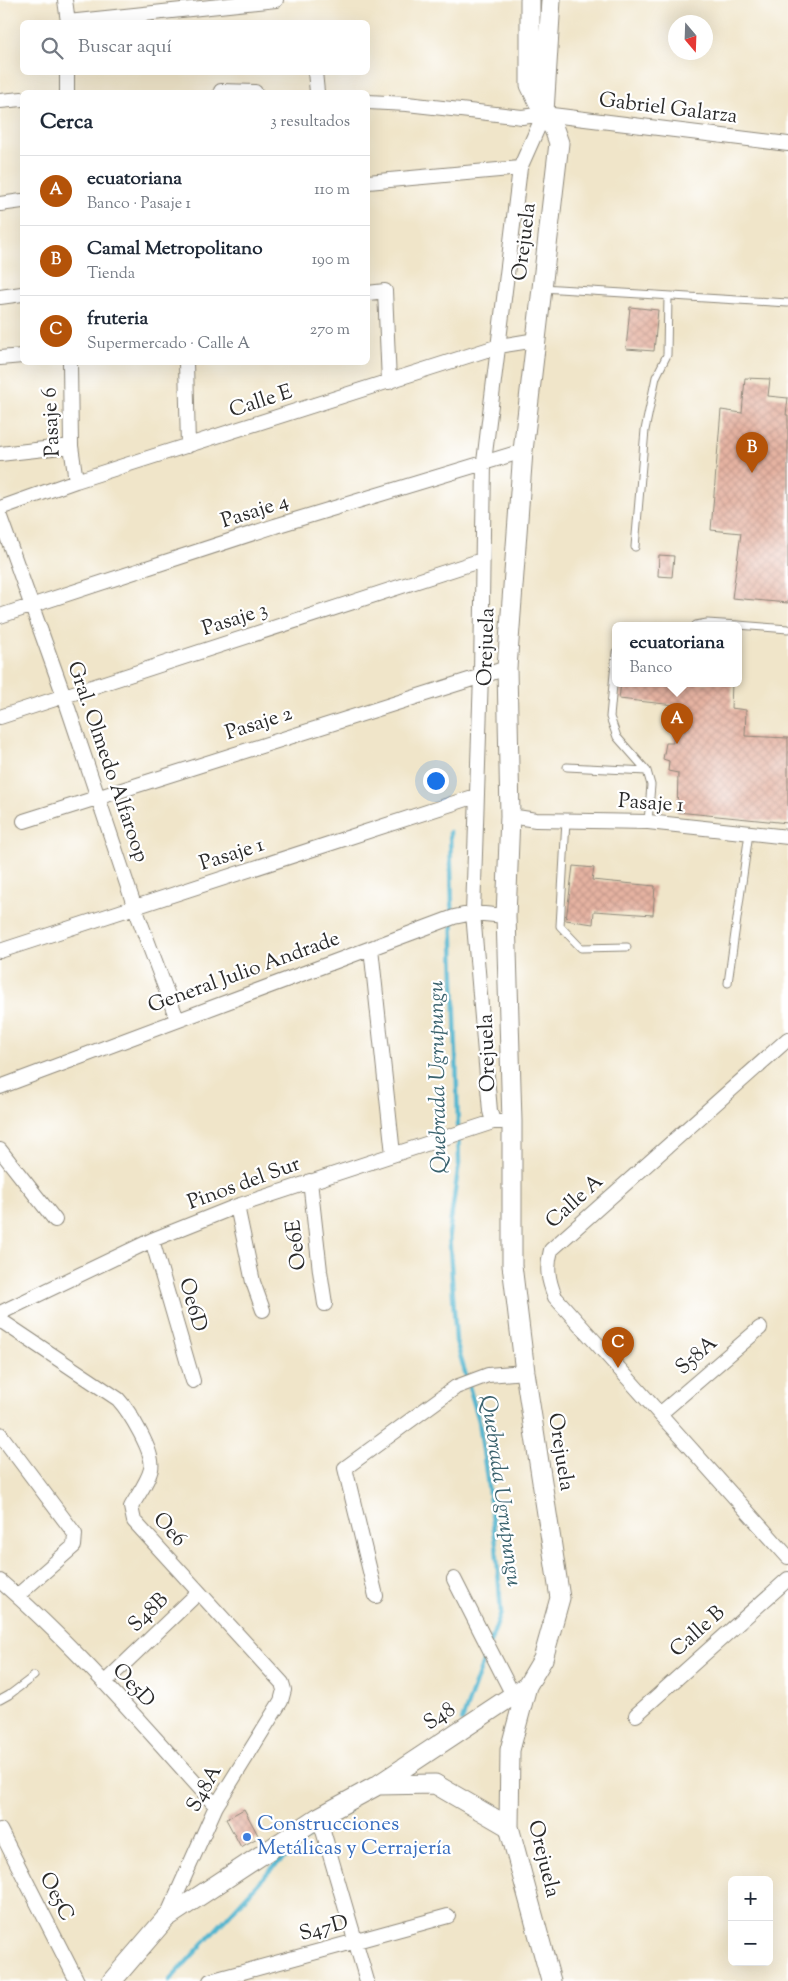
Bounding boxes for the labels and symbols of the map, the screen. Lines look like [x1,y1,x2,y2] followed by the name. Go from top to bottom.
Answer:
[668,15,713,60] north arrow
[597,86,739,132] street label: Gabriel Galarza
[505,201,545,283] street label: Orejuela
[226,378,297,426] street label: Calle E
[35,387,69,457] street label: Pasaje 6
[736,432,768,473] pin: B
[217,487,293,537] street label: Pasaje 4
[198,595,272,645] street label: Pasaje 3
[471,607,503,687] street label: Orejuela
[59,658,155,866] street label: Gral. Olmedo Alfaroop
[222,699,297,749] street label: Pasaje 2
[661,703,693,744] pin: A
[423,768,449,794] your location
[617,787,685,821] street label: Pasaje 1
[196,831,268,879] street label: Pasaje 1
[144,924,344,1022] street label: General Julio Andrade
[421,980,457,1174] water label: Quebrada Ugrupungu
[472,1013,504,1093] street label: Orejuela
[183,1150,305,1218] street label: Pinos del Sur
[539,1168,611,1236] street label: Calle A
[279,1218,315,1272] street label: Oe6E
[170,1275,214,1335] street label: Oe6D
[602,1327,634,1368] pin: C
[669,1329,725,1383] street label: S58A
[471,1393,529,1589] water label: Quebrada Ugrupungu
[539,1411,581,1493] street label: Orejuela
[145,1506,193,1554] street label: Oe6
[122,1586,176,1640] street label: S48B
[664,1599,732,1665] street label: Calle B
[104,1657,162,1715] street label: Oe5D
[418,1695,462,1739] street label: S48
[180,1760,230,1818] street label: S48A
[257,1810,452,1864] place label: Construcciones Metálicas y Cerrajería
[519,1817,567,1901] street label: Orejuela
[241,1831,253,1843] marker: Construcciones Metálicas y Cerrajería
[31,1867,81,1927] street label: Oe5C
[296,1908,352,1950] street label: S47D

